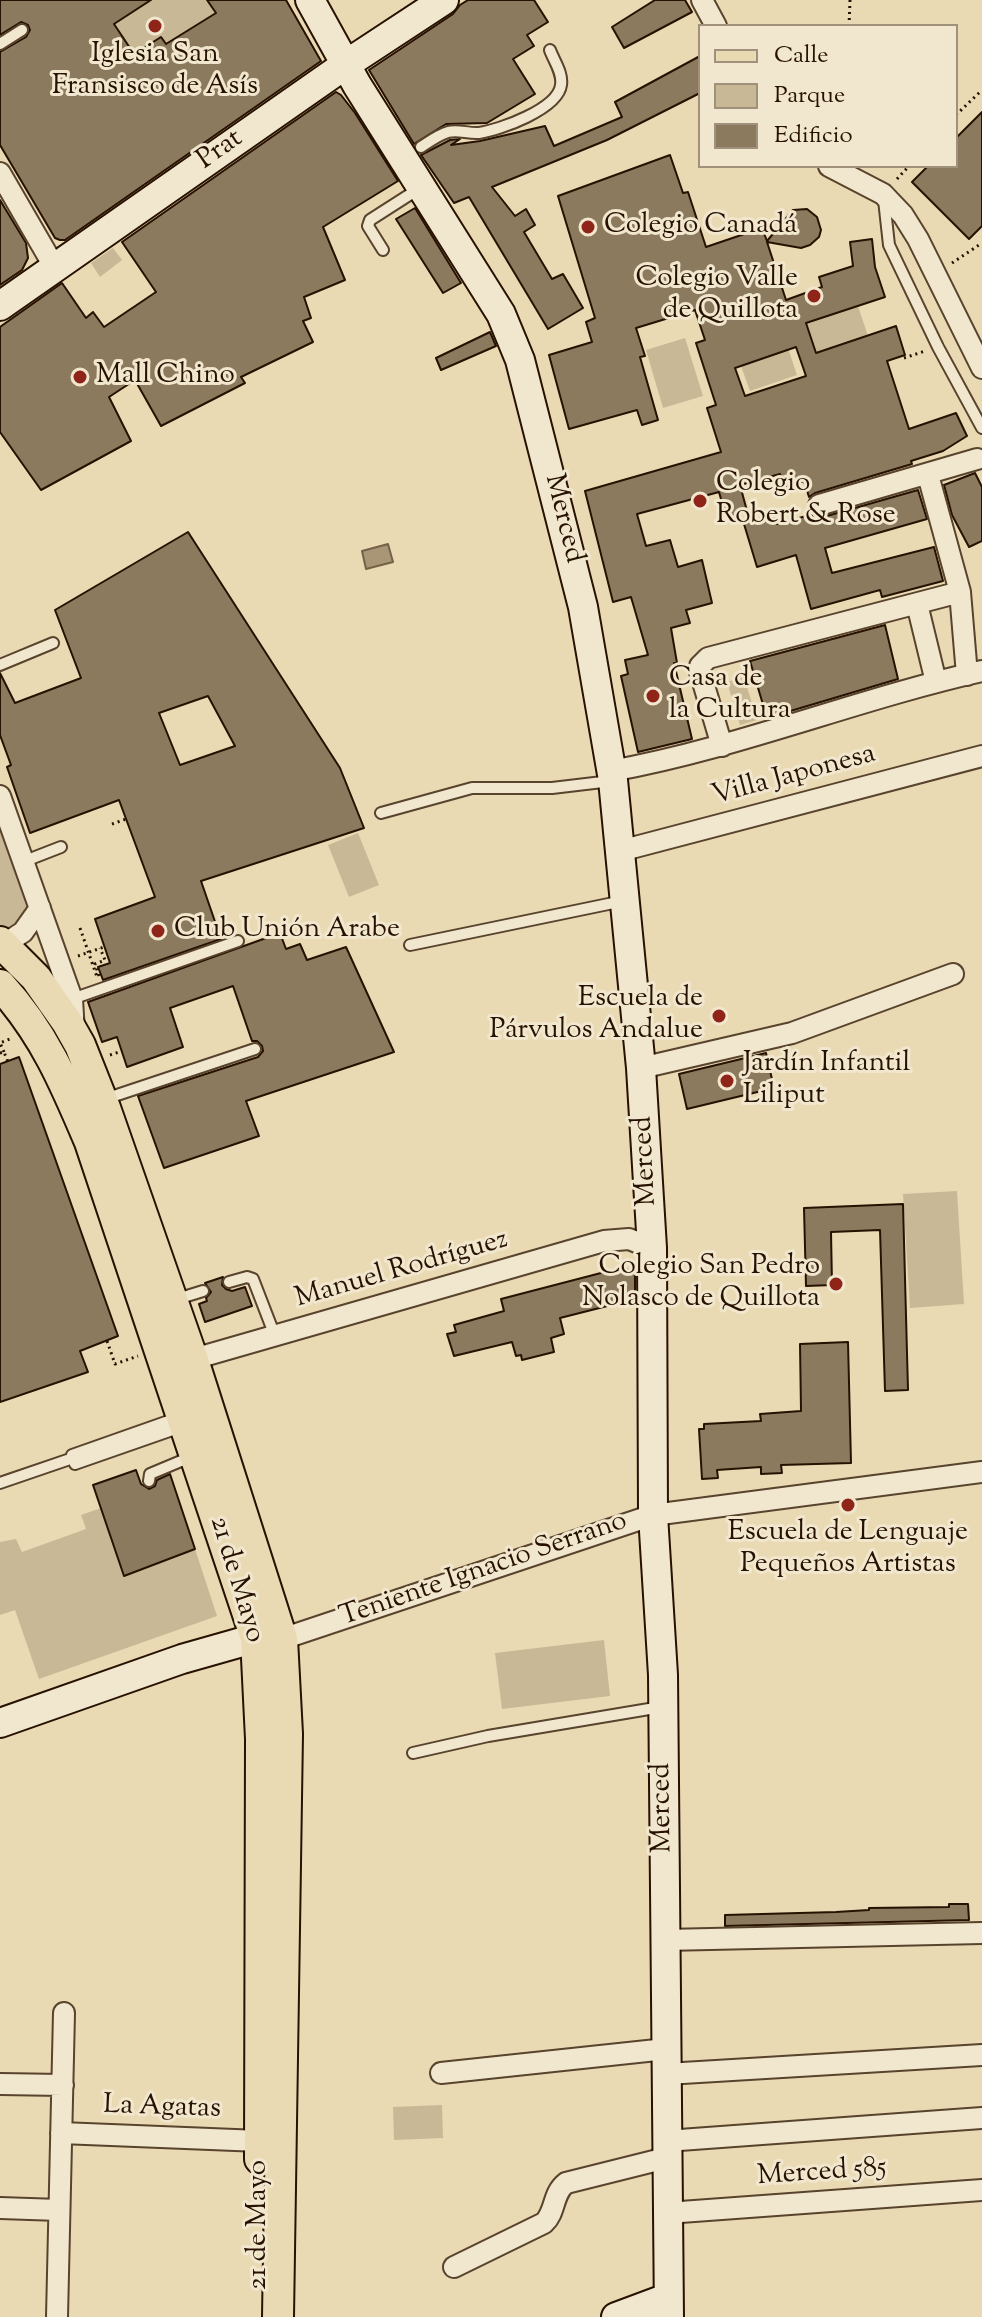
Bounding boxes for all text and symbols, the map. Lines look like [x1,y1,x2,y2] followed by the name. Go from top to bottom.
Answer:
[146,17,164,35] marker: Iglesia San Fransisco de Asís
[698,24,958,168] legend
[52,39,258,105] place label: Iglesia San Fransisco de Asís
[774,39,828,73] text: Calle
[774,79,845,113] text: Parque
[774,119,853,153] text: Edificio
[192,123,250,179] street label: Prat
[604,210,797,244] place label: Colegio Canadá
[579,218,597,236] marker: Colegio Canadá
[635,263,798,329] place label: Colegio Valle de Quillota
[805,287,823,305] marker: Colegio Valle de Quillota
[96,360,235,394] place label: Mall Chino
[71,368,89,386] marker: Mall Chino
[716,468,896,534] place label: Colegio Robert & Rose
[535,471,589,567] street label: Merced
[691,492,709,510] marker: Colegio Robert & Rose
[669,663,791,729] place label: Casa de la Cultura
[644,687,662,705] marker: Casa de la Cultura
[708,739,880,815] street label: Villa Japonesa
[174,914,400,948] place label: Club Unión Arabe
[149,922,167,940] marker: Club Unión Arabe
[490,983,703,1049] place label: Escuela de Párvulos Andalue
[710,1007,728,1025] marker: Escuela de Párvulos Andalue
[743,1048,910,1114] place label: Jardín Infantil Liliput
[718,1072,736,1090] marker: Jardín Infantil Liliput
[628,1115,666,1207] street label: Merced
[292,1225,512,1317] street label: Manuel Rodríguez
[582,1251,820,1317] place label: Colegio San Pedro Nolasco de Quillota
[827,1275,845,1293] marker: Colegio San Pedro Nolasco de Quillota
[839,1496,857,1514] marker: Escuela de Lenguaje Pequeños Artistas
[336,1506,632,1636] street label: Teniente Ignacio Serrano
[200,1513,270,1647] street label: 21 de Mayo
[728,1517,968,1583] place label: Escuela de Lenguaje Pequeños Artistas
[646,1763,682,1853] street label: Merced
[103,2090,221,2128] street label: La Agatas
[756,2153,888,2195] street label: Merced 585
[243,2160,277,2290] street label: 21 de Mayo

